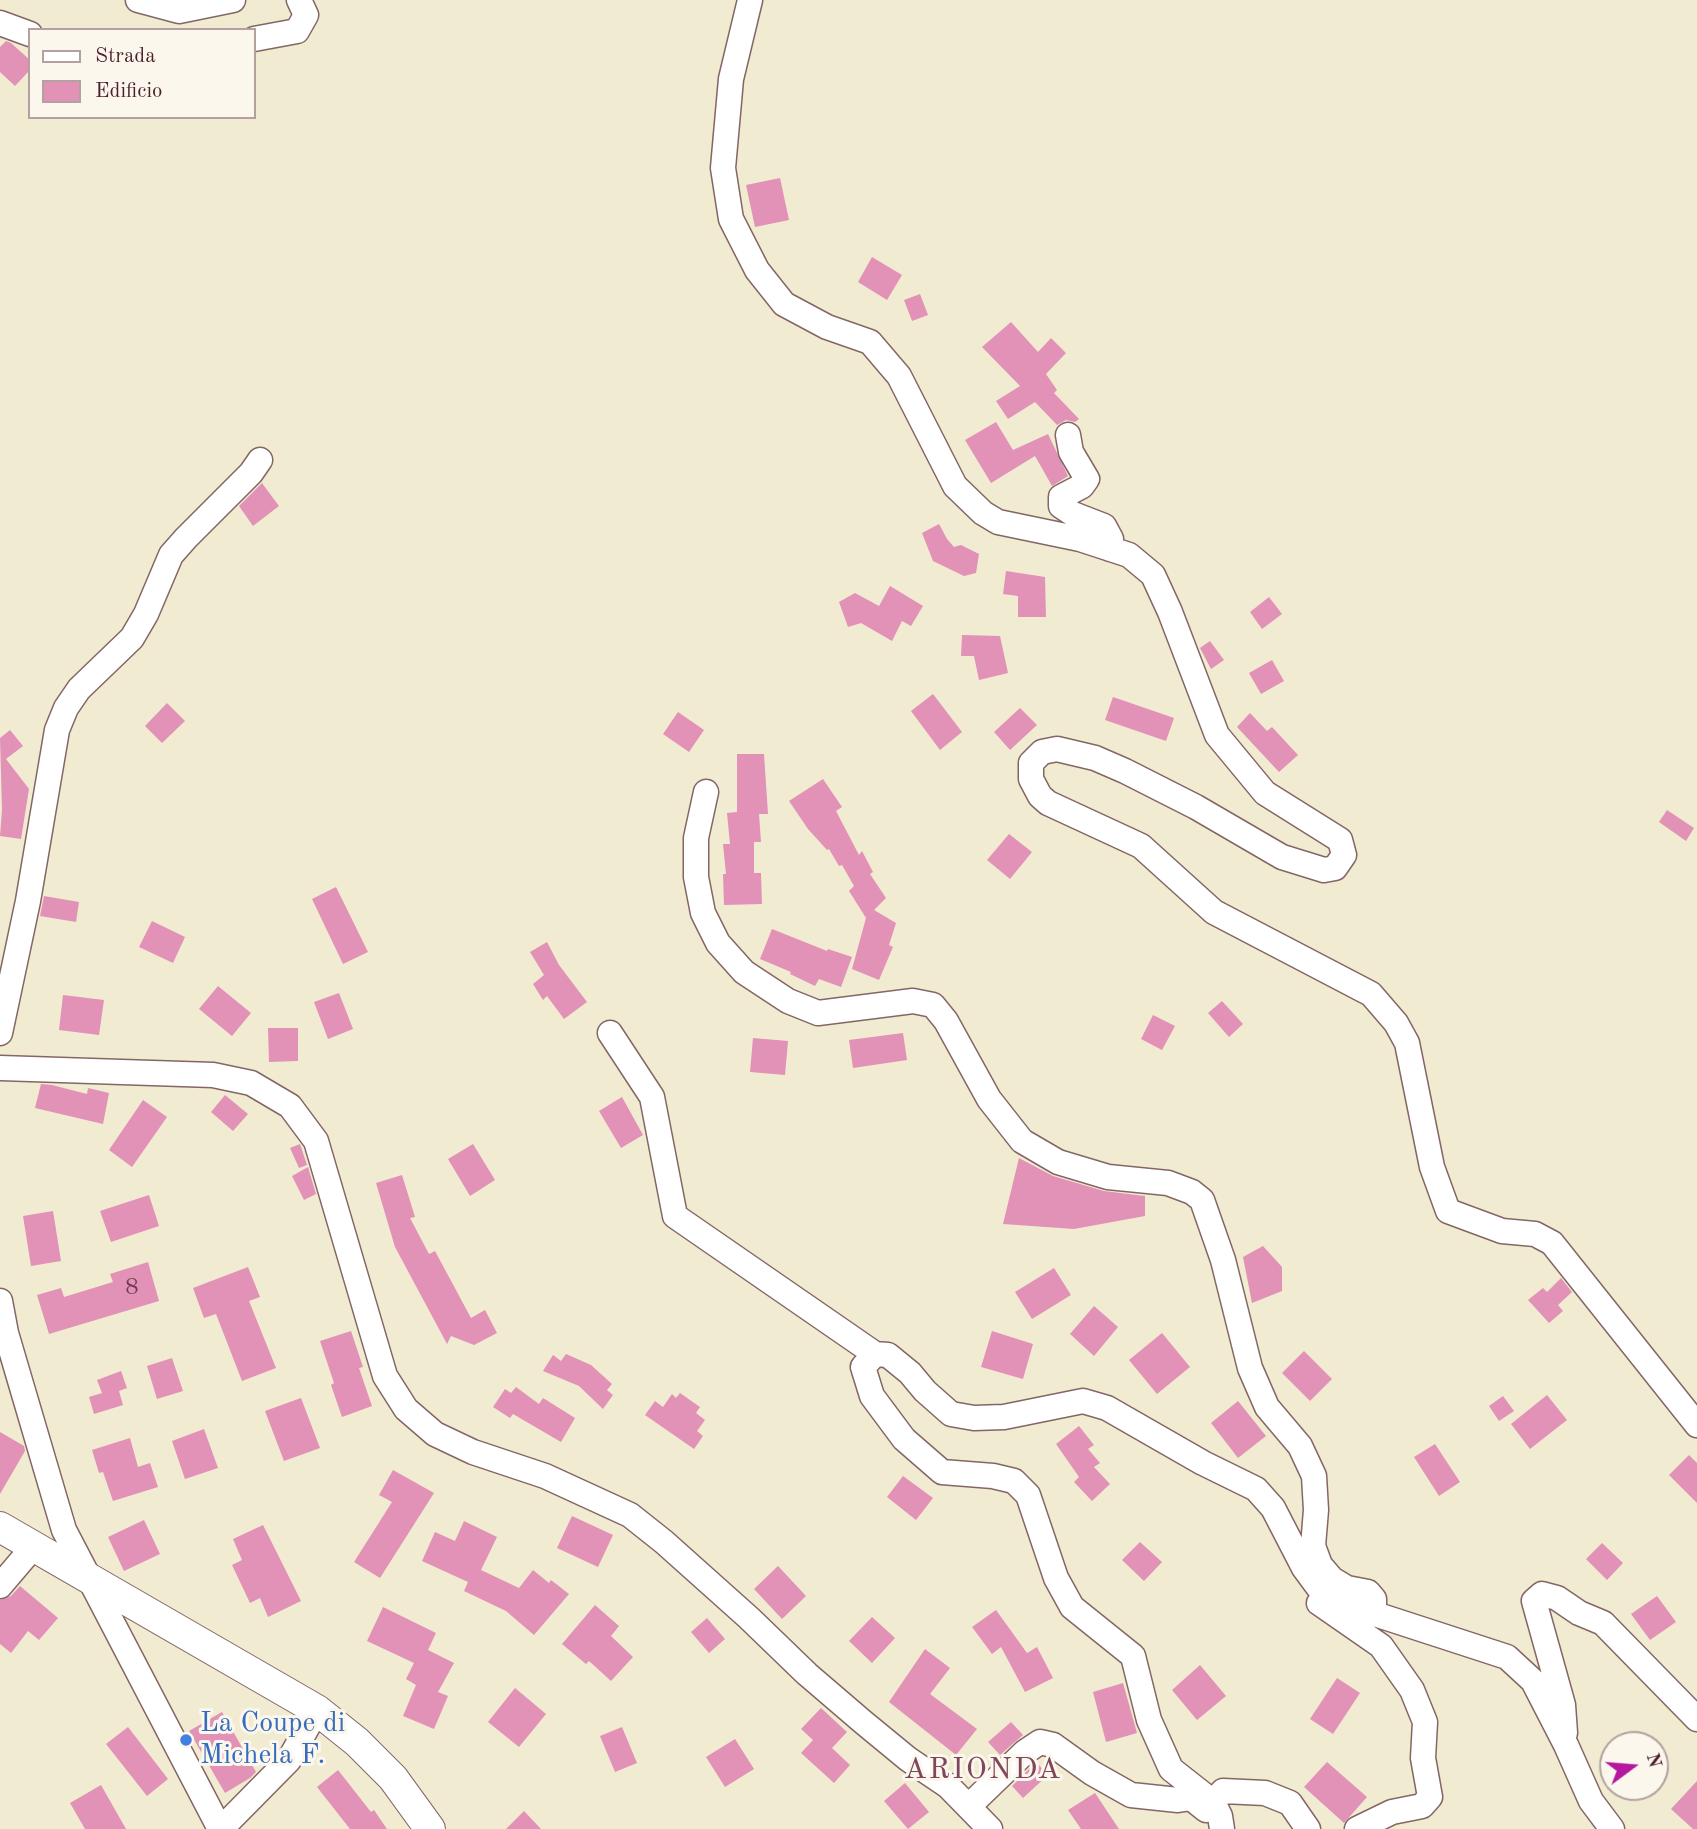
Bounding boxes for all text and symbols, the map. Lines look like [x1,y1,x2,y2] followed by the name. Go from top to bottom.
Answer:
[28,28,256,119] legend
[95,46,156,67] text: Strada
[95,81,163,102] text: Edificio
[125,1274,139,1302] house number: 8
[200,1707,345,1773] place label: La Coupe di Michela F.
[1599,1731,1669,1801] north arrow
[178,1732,194,1748] marker: La Coupe di Michela F.
[1642,1751,1664,1770] text: N
[905,1752,1061,1788] district label: ARIONDA

